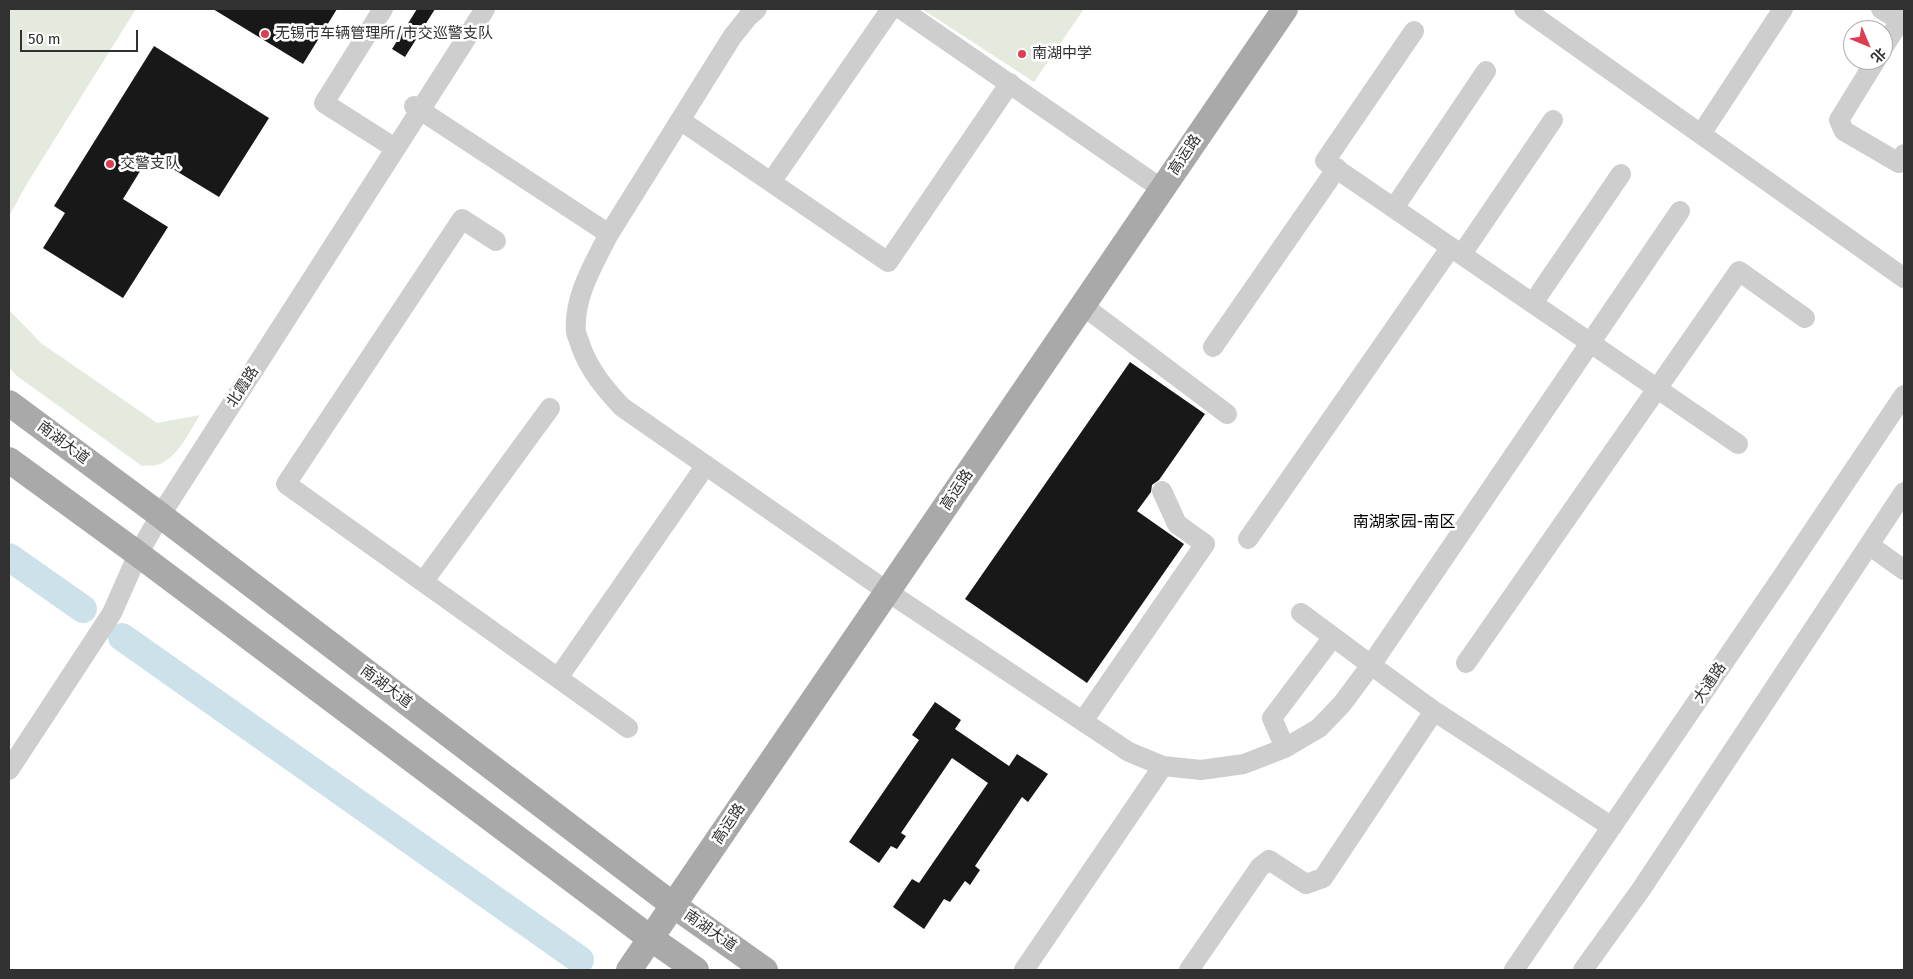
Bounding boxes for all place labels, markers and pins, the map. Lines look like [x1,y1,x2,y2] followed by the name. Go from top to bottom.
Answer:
[275,25,493,43] place label: 无锡市车辆管理所/市交巡警支队
[259,28,271,40] marker: 无锡市车辆管理所/市交巡警支队
[1032,45,1092,63] place label: 南湖中学
[1016,48,1028,60] marker: 南湖中学
[120,155,180,173] place label: 交警支队
[104,158,116,170] marker: 交警支队

